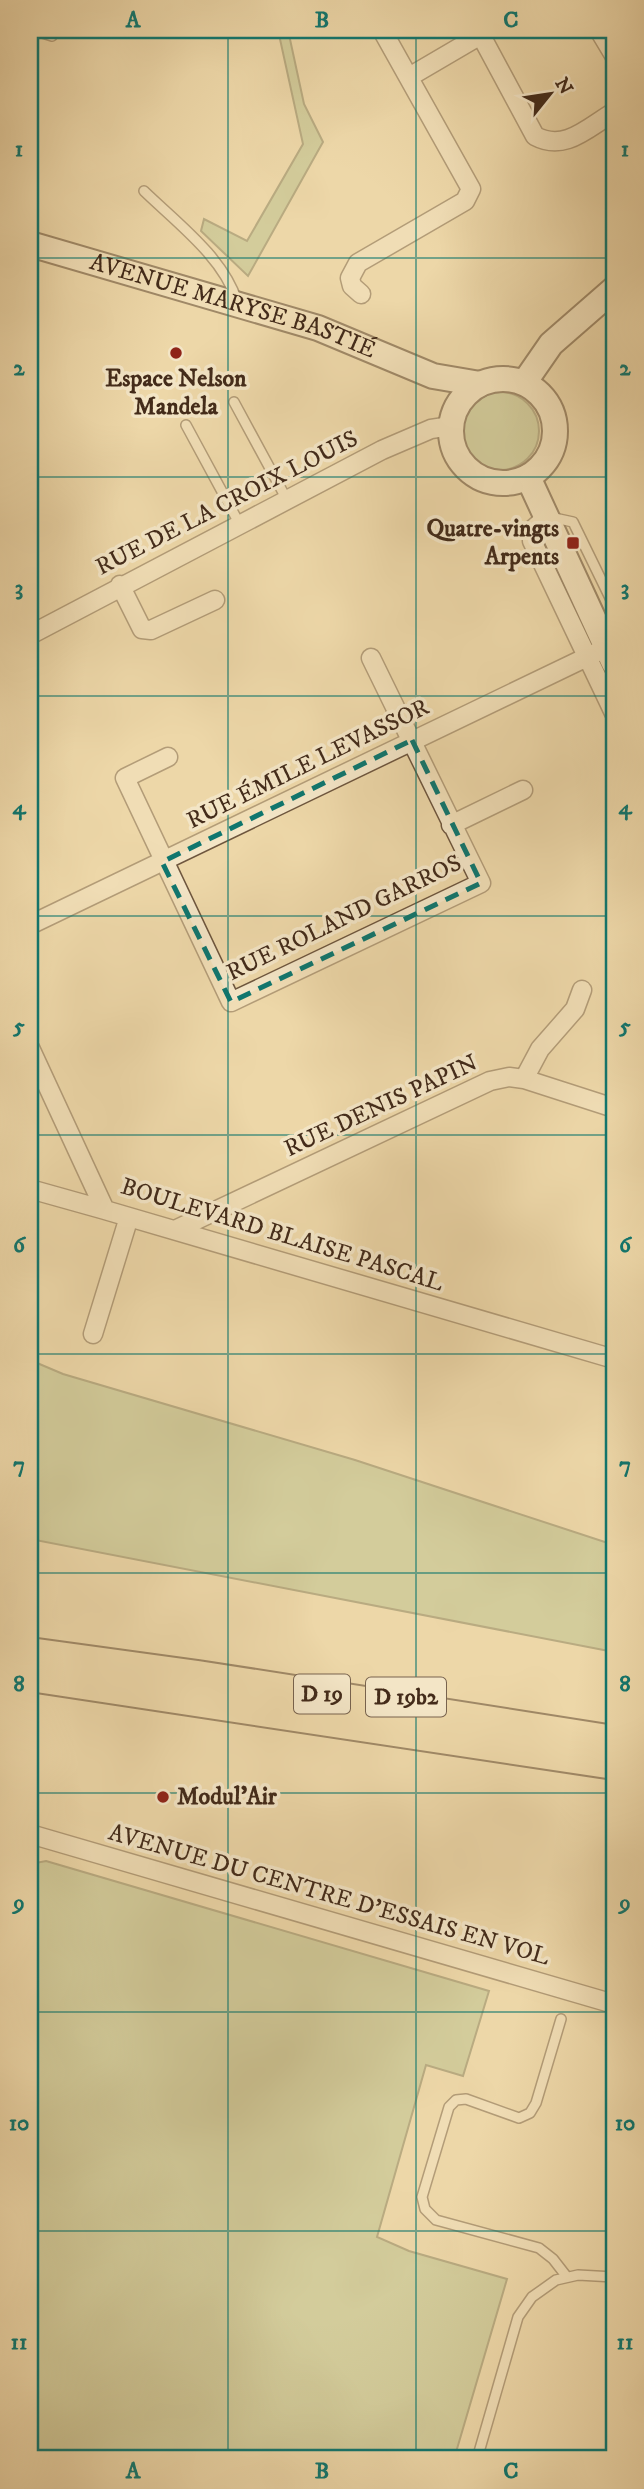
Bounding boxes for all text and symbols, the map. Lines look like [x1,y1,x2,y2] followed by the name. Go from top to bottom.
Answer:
[125,6,142,35] text: A
[315,6,329,35] text: B
[503,6,519,35] text: C
[514,60,584,130] north arrow
[550,74,577,99] text: N
[15,135,23,164] text: 1
[621,135,629,164] text: 1
[86,247,380,365] street label: AVENUE MARYSE BASTIÉ
[168,345,184,361] marker: Espace Nelson Mandela
[13,354,25,383] text: 2
[619,354,631,383] text: 2
[105,364,247,422] place label: Espace Nelson Mandela
[91,424,363,582] street label: RUE DE LA CROIX LOUIS
[426,514,559,572] place label: Quatre-vingts Arpents
[565,535,581,551] marker: Quatre-vingts Arpents
[15,574,23,603] text: 3
[621,574,629,603] text: 3
[182,692,434,836] street label: RUE ÉMILE LEVASSOR
[12,793,27,822] text: 4
[618,793,633,822] text: 4
[222,848,466,988] street label: RUE ROLAND GARROS
[12,1012,25,1041] text: 5
[618,1012,631,1041] text: 5
[279,1048,483,1164] street label: RUE DENIS PAPIN
[117,1172,447,1298] street label: BOULEVARD BLAISE PASCAL
[13,1231,27,1260] text: 6
[619,1231,633,1260] text: 6
[13,1451,25,1480] text: 7
[619,1451,631,1480] text: 7
[13,1670,25,1699] text: 8
[619,1670,631,1699] text: 8
[294,1674,350,1714] road number: D 19
[366,1678,446,1716] road number: D 19b2
[177,1782,278,1812] place label: Modul'Air
[155,1789,171,1805] marker: Modul'Air
[105,1818,553,1972] street label: AVENUE DU CENTRE D'ESSAIS EN VOL
[11,1889,25,1918] text: 9
[617,1889,631,1918] text: 9
[9,2109,29,2138] text: 10
[615,2109,635,2138] text: 10
[11,2328,27,2357] text: 11
[617,2328,633,2357] text: 11
[125,2457,142,2486] text: A
[315,2457,329,2486] text: B
[503,2457,519,2486] text: C

